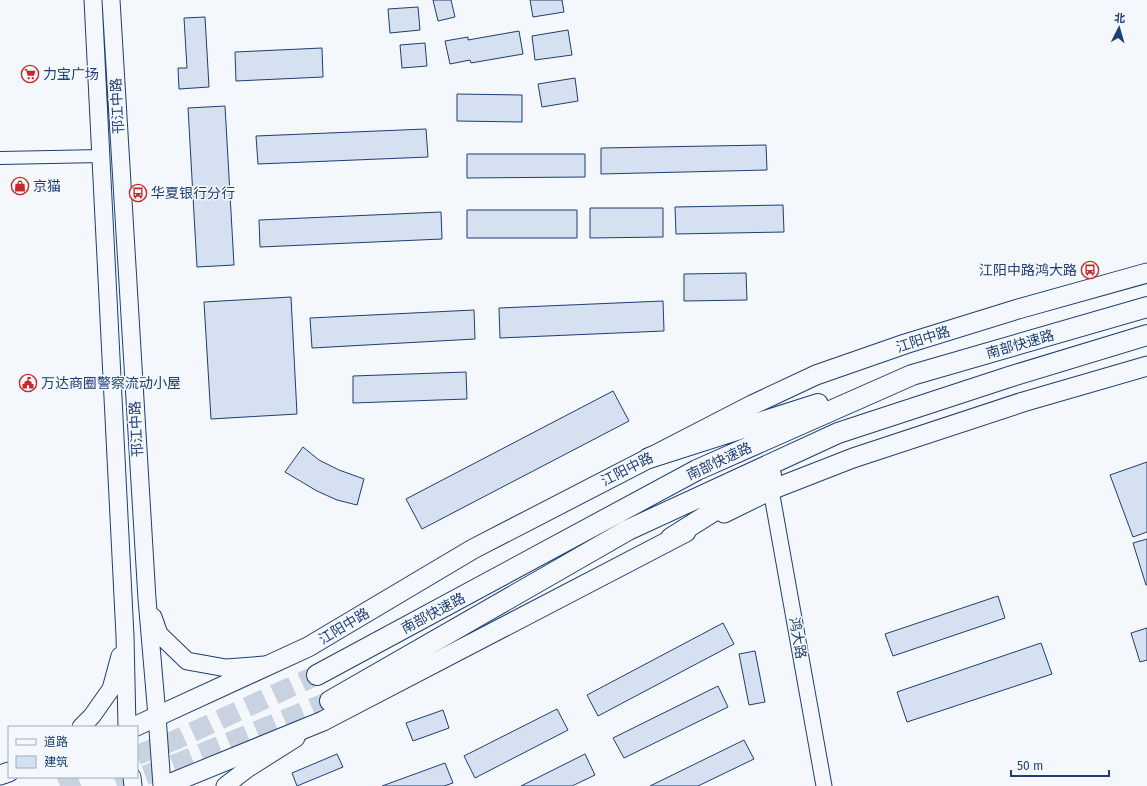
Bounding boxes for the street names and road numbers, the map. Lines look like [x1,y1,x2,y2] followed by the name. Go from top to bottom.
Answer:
[108,78,127,134] street label: 邗江中路
[894,323,952,356] street label: 江阳中路
[984,327,1056,362] street label: 南部快速路
[127,401,146,457] street label: 邗江中路
[684,439,755,484] street label: 南部快速路
[598,449,656,490] street label: 江阳中路
[398,590,468,637] street label: 南部快速路
[316,605,373,648] street label: 江阳中路
[785,616,810,660] street label: 鸿大路

